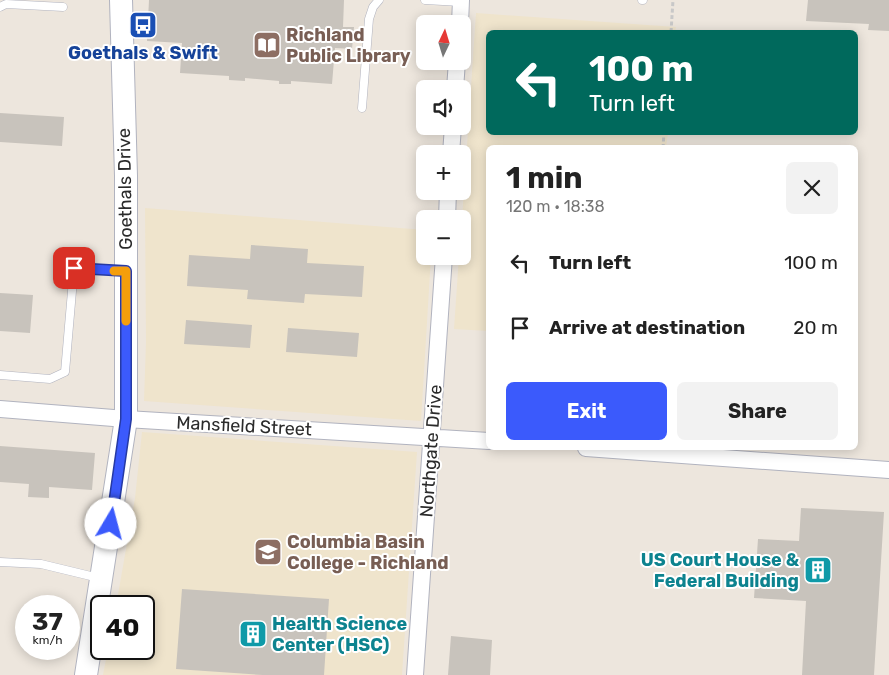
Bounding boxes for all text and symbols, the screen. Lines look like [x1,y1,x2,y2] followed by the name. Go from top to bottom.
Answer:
[128,10,158,40] bus stop icon: Goethals & Swift
[416,15,471,70] north arrow
[416,15,471,265] map controls
[286,24,411,67] place label: Richland Public Library
[252,30,282,60] library icon: Richland Public Library
[68,42,218,64] place label: Goethals & Swift
[589,48,694,90] text: 100 m
[506,50,571,115] icon: left
[416,80,471,135] button: sound
[589,90,675,117] text: Turn left
[113,128,137,250] street label: Goethals Drive
[416,145,471,200] button: +
[506,160,583,196] text: 1 min
[786,162,838,214] button: close
[506,197,605,216] text: 120 m · 18:38
[416,210,471,265] button: −
[53,247,95,289] pin
[506,249,534,277] icon: left
[549,251,631,274] text: Turn left
[784,251,838,274] text: 100 m
[60,254,88,282] icon: arrive
[506,314,534,342] icon: arrive
[549,316,745,339] text: Arrive at destination
[793,316,838,339] text: 20 m
[506,382,667,440] button: Exit
[677,382,838,440] button: Share
[415,384,447,518] street label: Northgate Drive
[176,411,312,441] street label: Mansfield Street
[84,497,136,549] position arrow
[287,531,449,574] place label: Columbia Basin College - Richland
[253,537,283,567] school or university icon: Columbia Basin College - Richland
[641,549,800,592] place label: US Court House & Federal Building
[803,555,833,585] building icon: US Court House & Federal Building
[90,595,155,660] speed limit sign: 40
[32,607,63,636] text: 37
[272,613,407,656] place label: Health Science Center (HSC)
[238,619,268,649] building icon: Health Science Center (HSC)
[33,633,62,647] text: km/h

